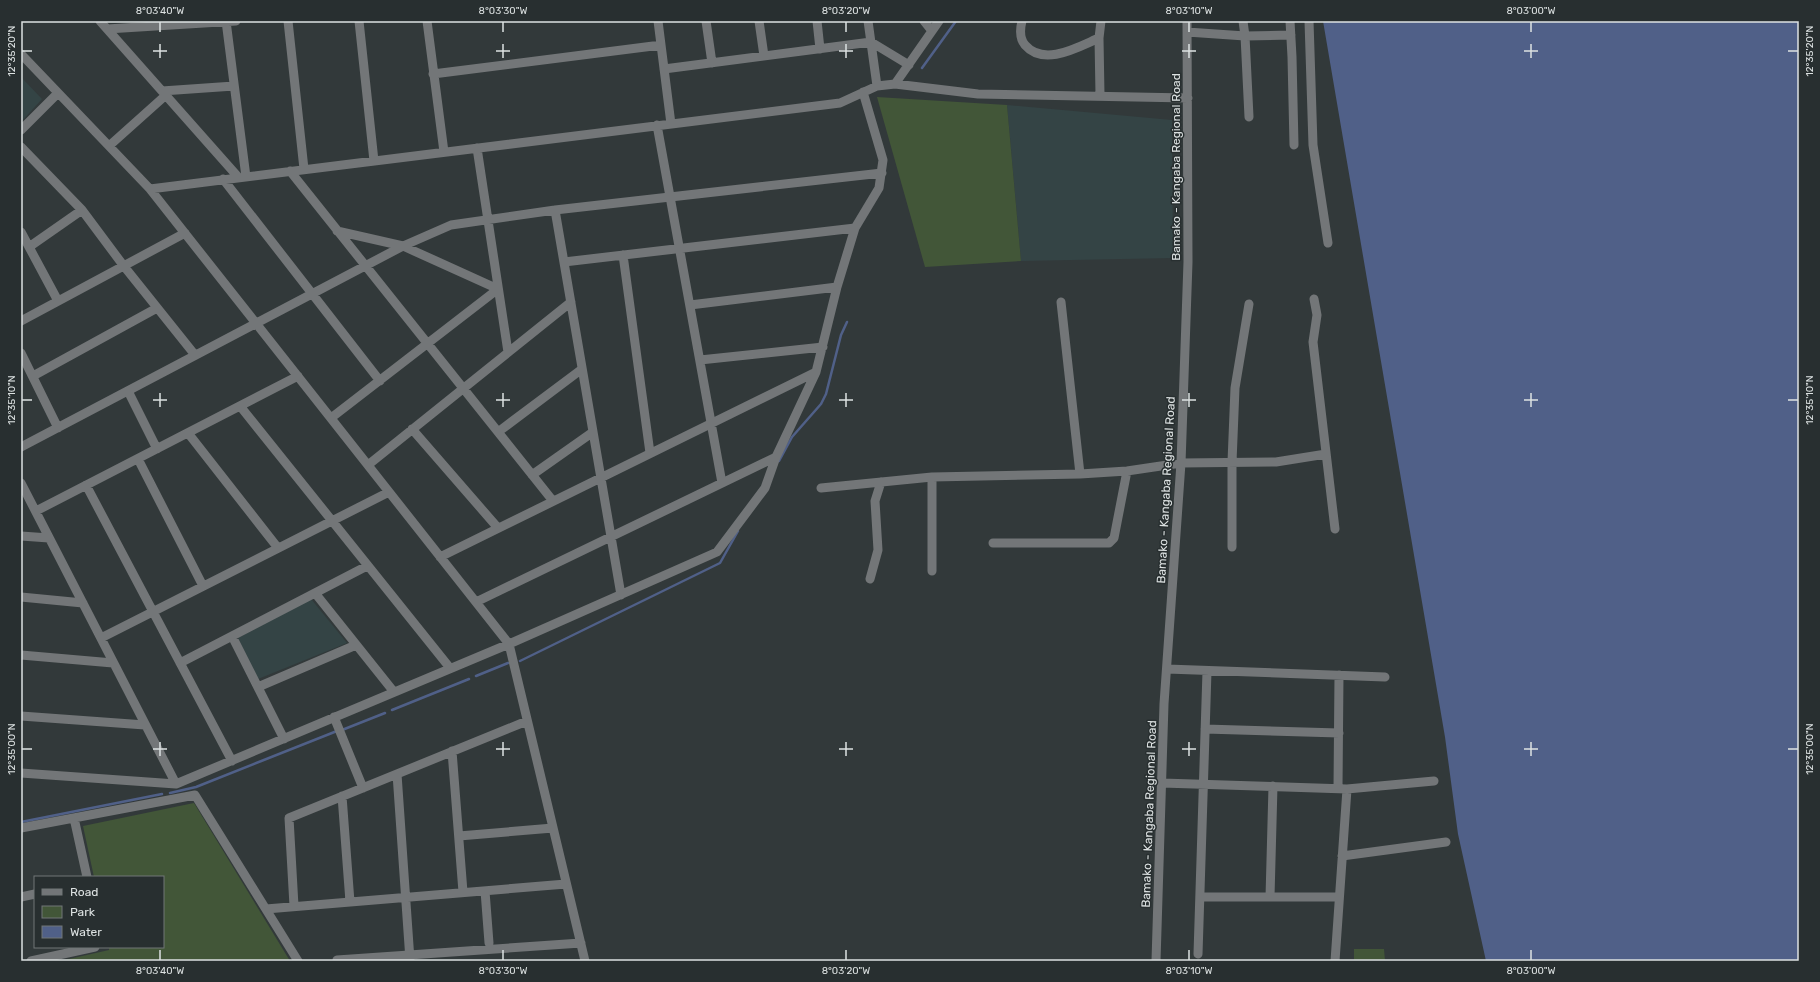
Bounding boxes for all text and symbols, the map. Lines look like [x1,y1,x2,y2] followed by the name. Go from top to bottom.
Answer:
[136,5,184,17] text: 8°03'40"W
[479,5,527,17] text: 8°03'30"W
[822,5,870,17] text: 8°03'20"W
[1165,5,1213,17] text: 8°03'10"W
[1506,5,1556,17] text: 8°03'00"W
[6,25,18,77] text: 12°35'20"N
[1804,25,1816,77] text: 12°35'20"N
[1169,73,1183,261] street label: Bamako - Kangaba Regional Road
[6,375,18,425] text: 12°35'10"N
[1804,375,1816,425] text: 12°35'10"N
[1154,396,1178,584] street label: Bamako - Kangaba Regional Road
[1139,720,1159,908] street label: Bamako - Kangaba Regional Road
[6,723,18,775] text: 12°35'00"N
[1804,723,1816,775] text: 12°35'00"N
[34,876,164,948] legend
[70,885,98,899] text: Road
[70,905,96,919] text: Park
[70,925,102,939] text: Water
[136,965,184,977] text: 8°03'40"W
[479,965,527,977] text: 8°03'30"W
[822,965,870,977] text: 8°03'20"W
[1165,965,1213,977] text: 8°03'10"W
[1506,965,1556,977] text: 8°03'00"W

